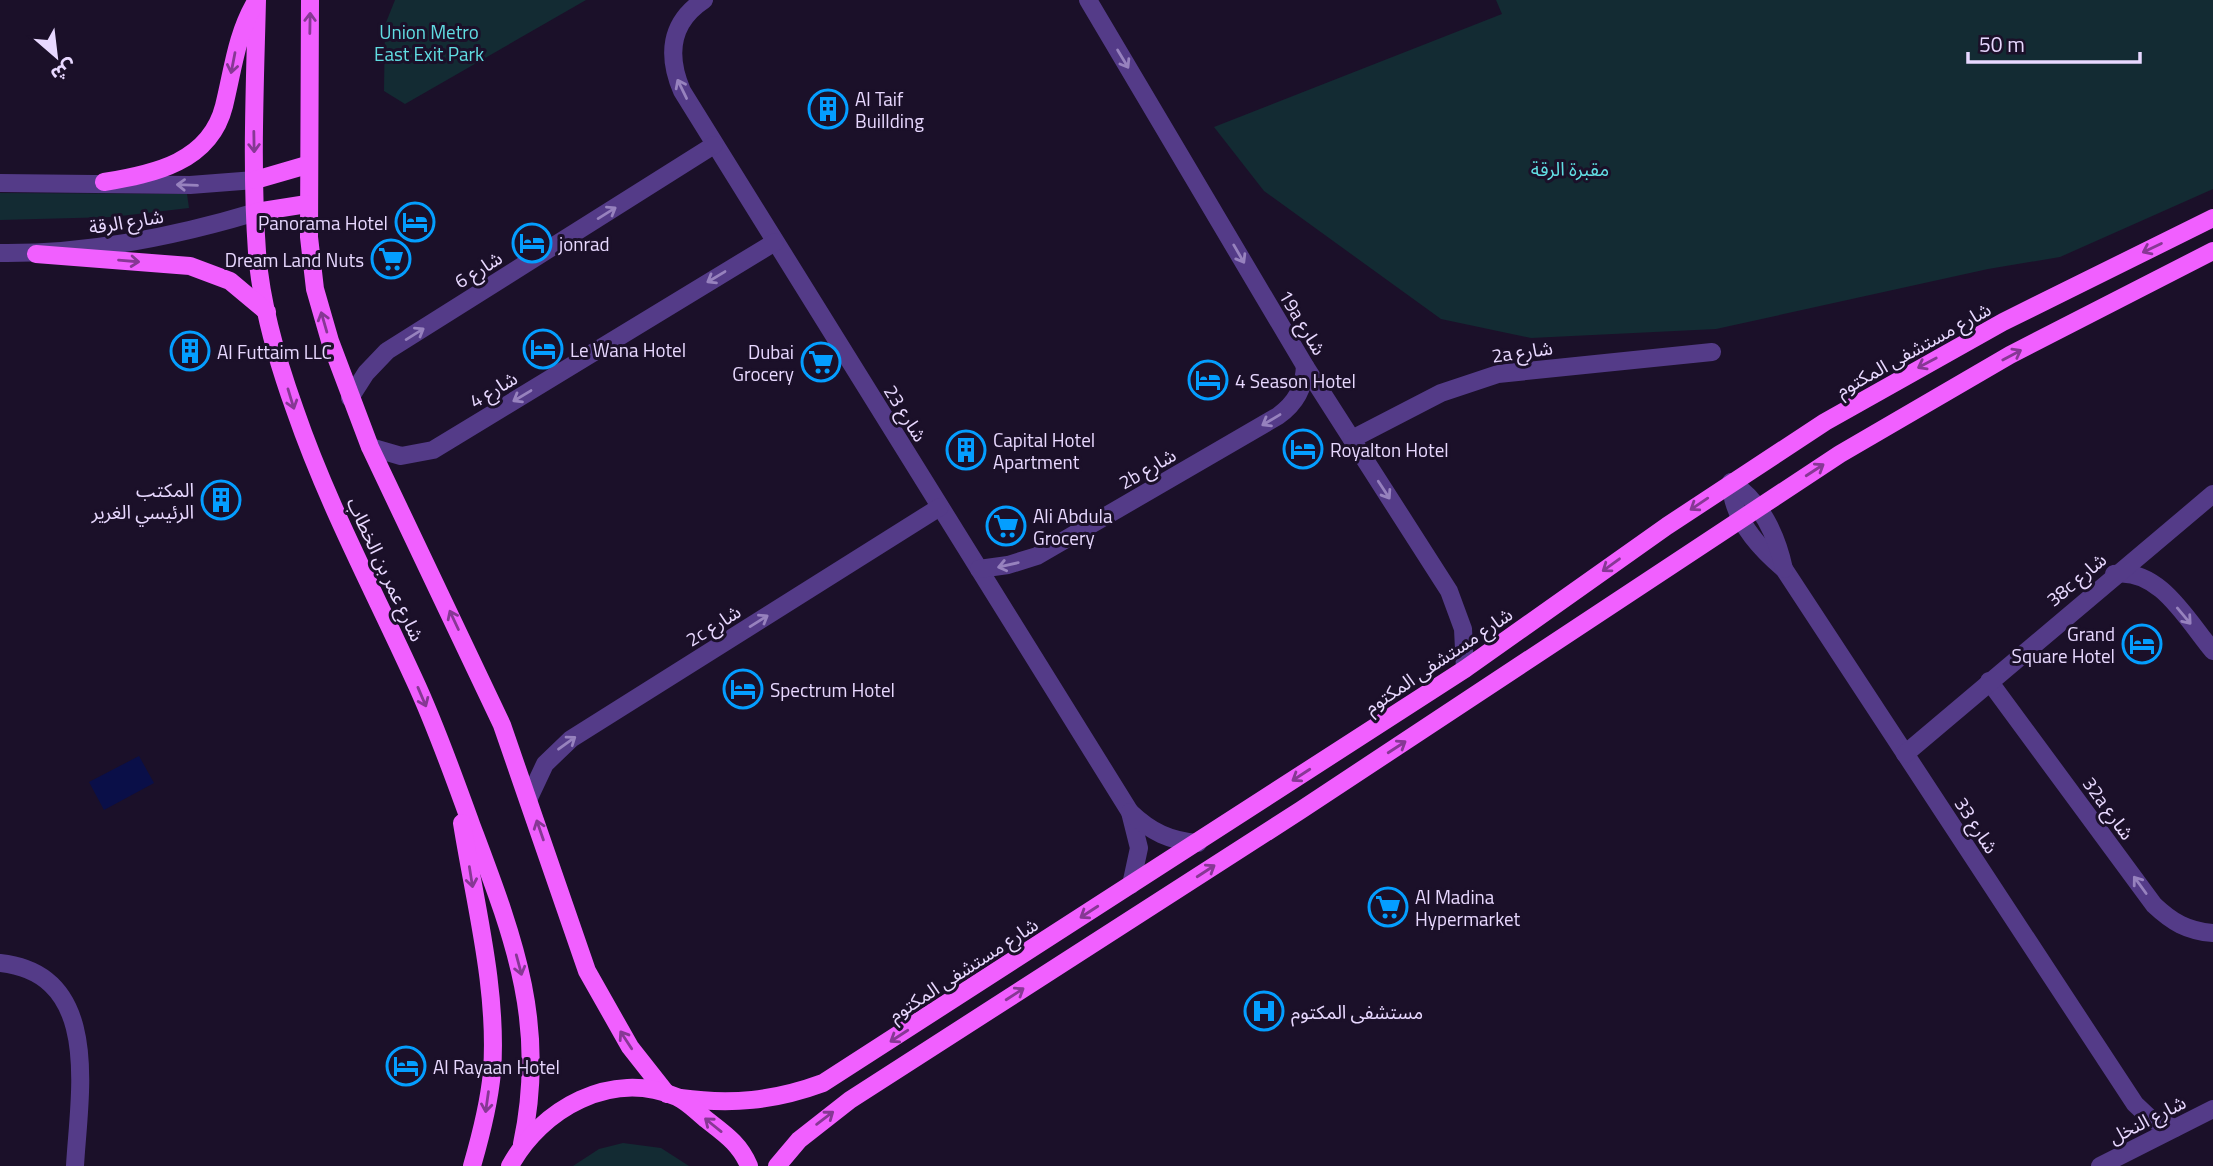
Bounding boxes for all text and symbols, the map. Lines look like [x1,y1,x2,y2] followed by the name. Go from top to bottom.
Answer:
[303,12,317,35] one-way arrow
[374,17,484,68] park label: Union Metro East Exit Park
[21,21,91,91] north arrow
[1968,21,2140,65] scale bar
[1979,28,2025,60] text: 50 m
[1116,48,1130,68] one-way arrow
[225,51,239,74] one-way arrow
[46,53,83,90] text: ش
[674,79,688,100] one-way arrow
[855,84,924,135] place label: Al Taif Buillding
[807,88,849,130] building icon: Al Taif Buillding
[247,130,261,153] one-way arrow
[1531,154,1609,183] park label: مقبرة الرقة
[176,178,199,192] one-way arrow
[87,201,165,241] street label: شارع الرقة
[394,201,436,243] hotel icon: Panorama Hotel
[597,205,616,220] one-way arrow
[258,208,388,237] place label: Panorama Hotel
[511,222,553,264] hotel icon: jonrad
[558,229,610,258] place label: jonrad
[370,238,412,280] supermarket icon: Dream Land Nuts
[2142,242,2163,256] one-way arrow
[448,243,508,295] street label: شارع 6
[1232,244,1246,264] one-way arrow
[225,245,364,274] place label: Dream Land Nuts
[117,255,139,268] one-way arrow
[707,271,727,285] one-way arrow
[1272,284,1334,360] street label: 19a شارع
[1830,294,1996,405] street label: شارع مستشفى المكتوم
[317,311,330,333] one-way arrow
[404,327,424,341] one-way arrow
[522,328,564,370] hotel icon: Le Wana Hotel
[169,330,211,372] building icon: Al Futtaim LLC
[1490,332,1554,370] street label: 2a شارع
[570,335,686,364] place label: Le Wana Hotel
[217,337,332,366] place label: Al Futtaim LLC
[732,337,794,388] place label: Dubai Grocery
[800,341,842,383] supermarket icon: Dubai Grocery
[2001,348,2021,362] one-way arrow
[1918,356,1938,370] one-way arrow
[1187,359,1229,401] hotel icon: 4 Season Hotel
[463,363,523,415] street label: شارع 4
[1235,366,1356,395] place label: 4 Season Hotel
[877,379,935,447] street label: شارع 23
[286,388,299,410] one-way arrow
[512,389,532,403] one-way arrow
[1262,414,1282,428] one-way arrow
[993,425,1095,476] place label: Capital Hotel Apartment
[1282,428,1324,470] hotel icon: Royalton Hotel
[945,429,987,471] building icon: Capital Hotel Apartment
[1330,435,1449,464] place label: Royalton Hotel
[1113,440,1181,496] street label: 2b شارع
[1805,462,1824,477] one-way arrow
[91,475,194,527] place label: المكتب الرئيسي الغرير
[200,479,242,521] building icon: المكتب الرئيسي الغرير
[1377,479,1391,499] one-way arrow
[340,492,432,646] street label: شارع عمر بن الخطاب
[1690,497,1709,511] one-way arrow
[1033,501,1113,552] place label: Ali Abdula Grocery
[985,505,1027,547] supermarket icon: Ali Abdula Grocery
[2040,545,2112,613] street label: 38c شارع
[997,558,1020,572] one-way arrow
[1602,558,1621,573] one-way arrow
[680,597,746,653] street label: 2c شارع
[1358,599,1519,721] street label: شارع مستشفى المكتوم
[2176,607,2192,625] one-way arrow
[447,610,460,631] one-way arrow
[749,614,768,629] one-way arrow
[2012,619,2115,670] place label: Grand Square Hotel
[2121,623,2163,665] hotel icon: Grand Square Hotel
[722,668,764,710] hotel icon: Spectrum Hotel
[770,675,895,704] place label: Spectrum Hotel
[416,686,429,707] one-way arrow
[557,736,576,750] one-way arrow
[1387,739,1407,753] one-way arrow
[1292,769,1312,783] one-way arrow
[2076,770,2142,846] street label: 32a شارع
[1948,791,2006,859] street label: شارع 33
[533,820,545,842] one-way arrow
[1196,863,1216,877] one-way arrow
[465,865,478,888] one-way arrow
[2132,877,2147,895] one-way arrow
[1415,882,1521,933] place label: Al Madina Hypermarket
[1367,886,1409,928] supermarket icon: Al Madina Hypermarket
[1080,905,1100,919] one-way arrow
[882,910,1044,1029] street label: شارع مستشفى المكتوم
[514,954,527,976] one-way arrow
[1005,986,1024,1001] one-way arrow
[1243,990,1285,1032] hospital icon: مستشفى المكتوم
[1291,997,1423,1027] place label: مستشفى المكتوم
[889,1029,909,1043] one-way arrow
[618,1031,633,1050] one-way arrow
[385,1045,427,1087] hotel icon: Al Rayaan Hotel
[433,1052,560,1081] place label: Al Rayaan Hotel
[2103,1087,2191,1151] street label: شارع النخل
[480,1090,493,1113] one-way arrow
[815,1110,833,1125] one-way arrow
[705,1117,723,1132] one-way arrow

